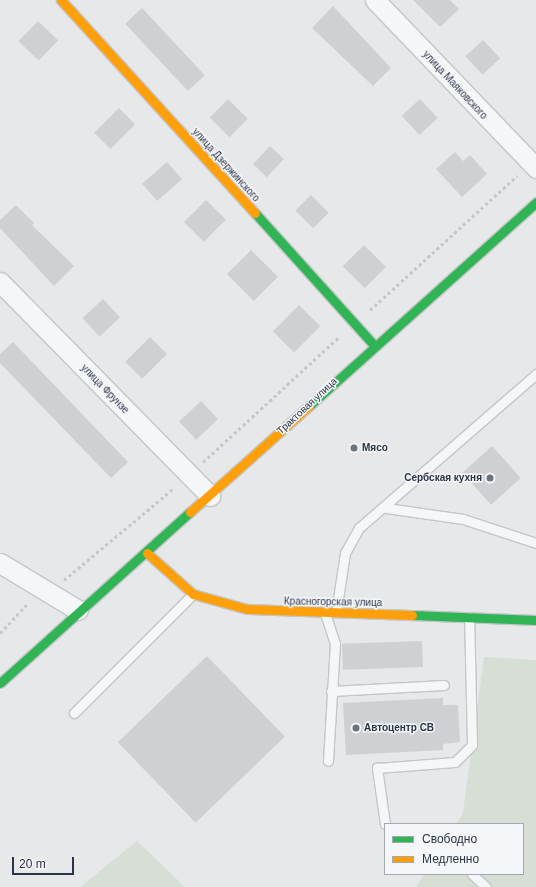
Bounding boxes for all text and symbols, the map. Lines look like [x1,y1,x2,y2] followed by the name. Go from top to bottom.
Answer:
[420,48,490,122] street label: улица Маяковского
[190,126,262,204] street label: улица Дзержинского
[78,362,132,416] street label: улица Фрунзе
[275,375,339,437] street label: Трактовая улица
[362,442,388,454] place label: Мясо
[349,443,359,453] marker: Мясо
[404,472,482,484] place label: Сербская кухня
[485,473,495,483] marker: Сербская кухня
[284,595,382,609] street label: Красногорская улица
[364,722,434,734] place label: Автоцентр СВ
[351,723,361,733] marker: Автоцентр СВ
[384,823,524,875] legend
[422,832,477,846] text: Свободно
[14,849,76,875] scale bar
[422,852,479,866] text: Медленно
[19,857,46,871] text: 20 m

